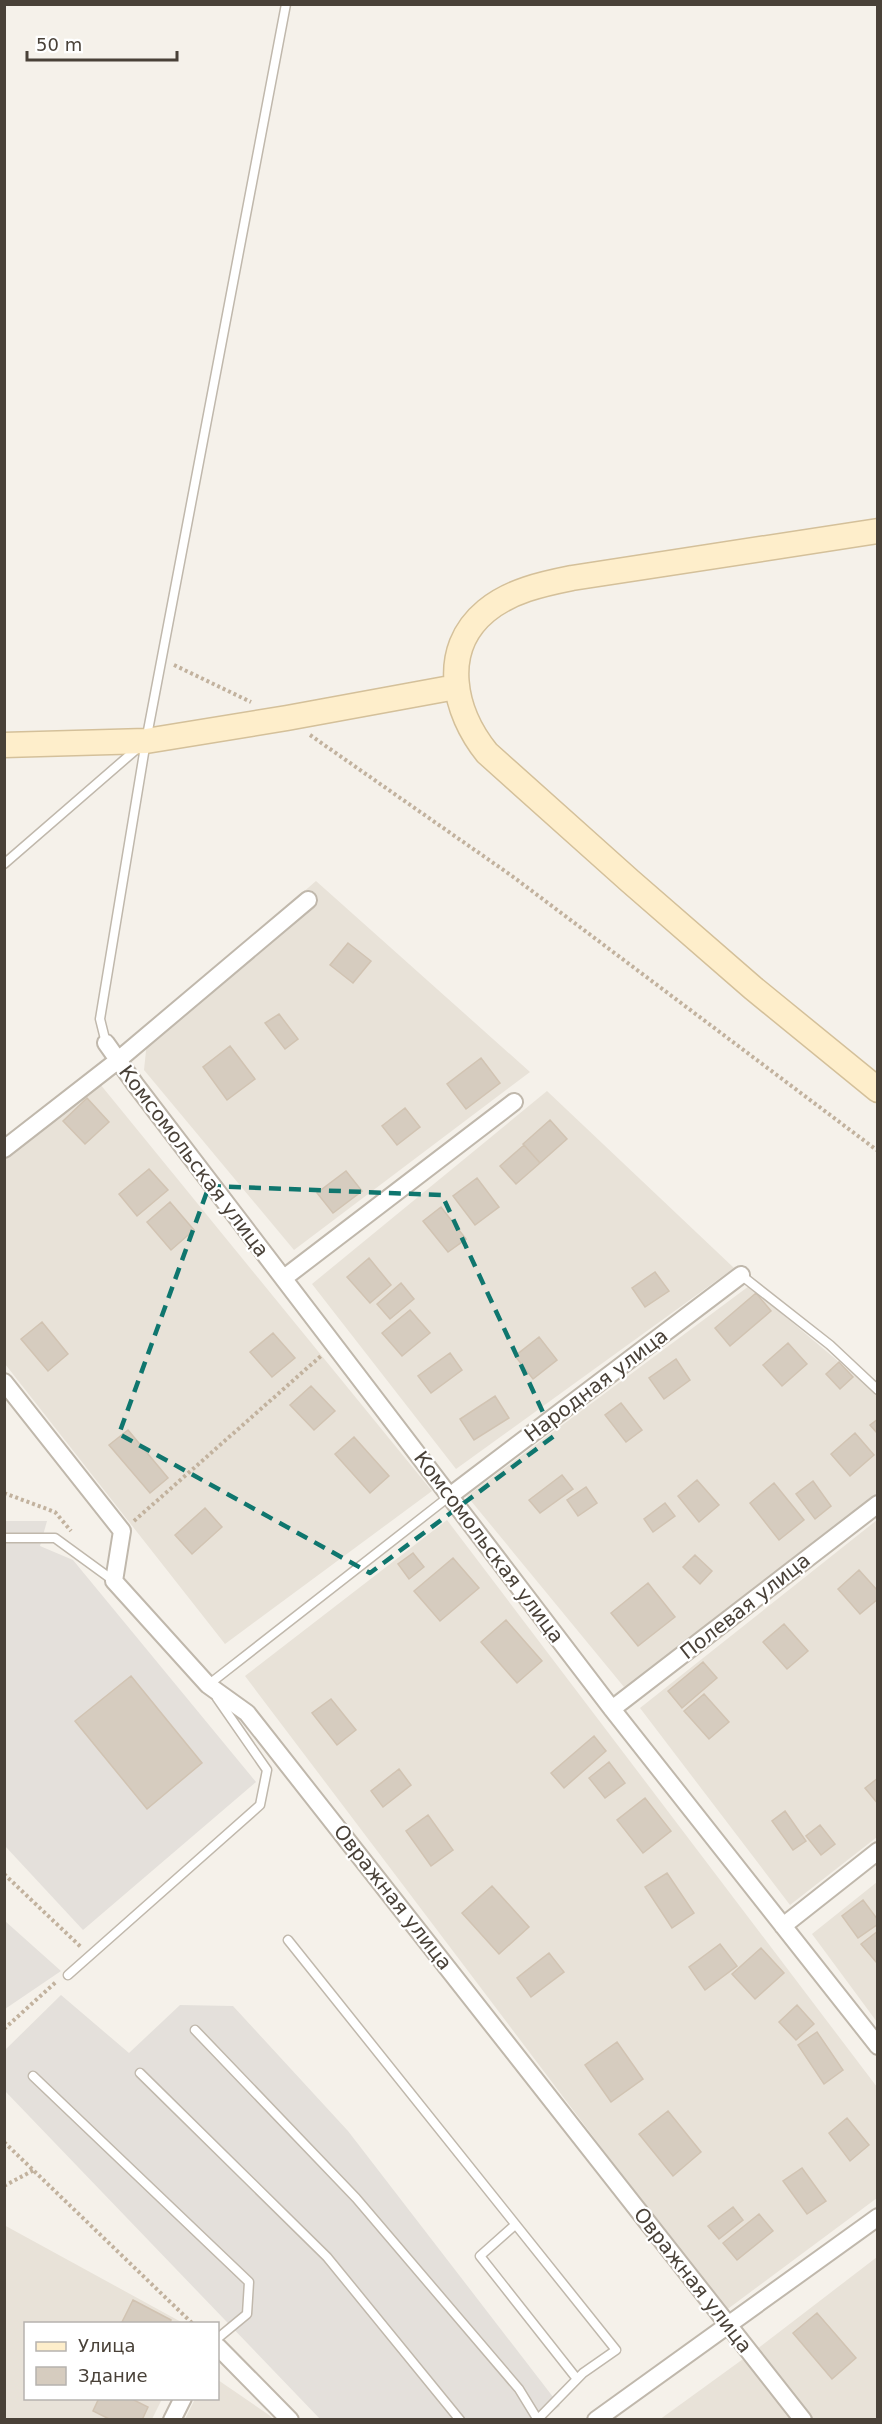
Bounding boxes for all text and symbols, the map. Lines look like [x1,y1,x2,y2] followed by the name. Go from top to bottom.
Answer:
[27,24,177,62] scale bar
[36,34,82,55] text: 50 m
[114,1060,274,1262] street label: Комсомольская улица
[520,1323,672,1447] street label: Народная улица
[409,1446,569,1648] street label: Комсомольская улица
[675,1548,815,1664] street label: Полевая улица
[329,1820,457,1974] street label: Овражная улица
[629,2203,757,2357] street label: Овражная улица
[24,2322,219,2400] legend
[78,2335,135,2356] text: Улица
[78,2365,148,2386] text: Здание

